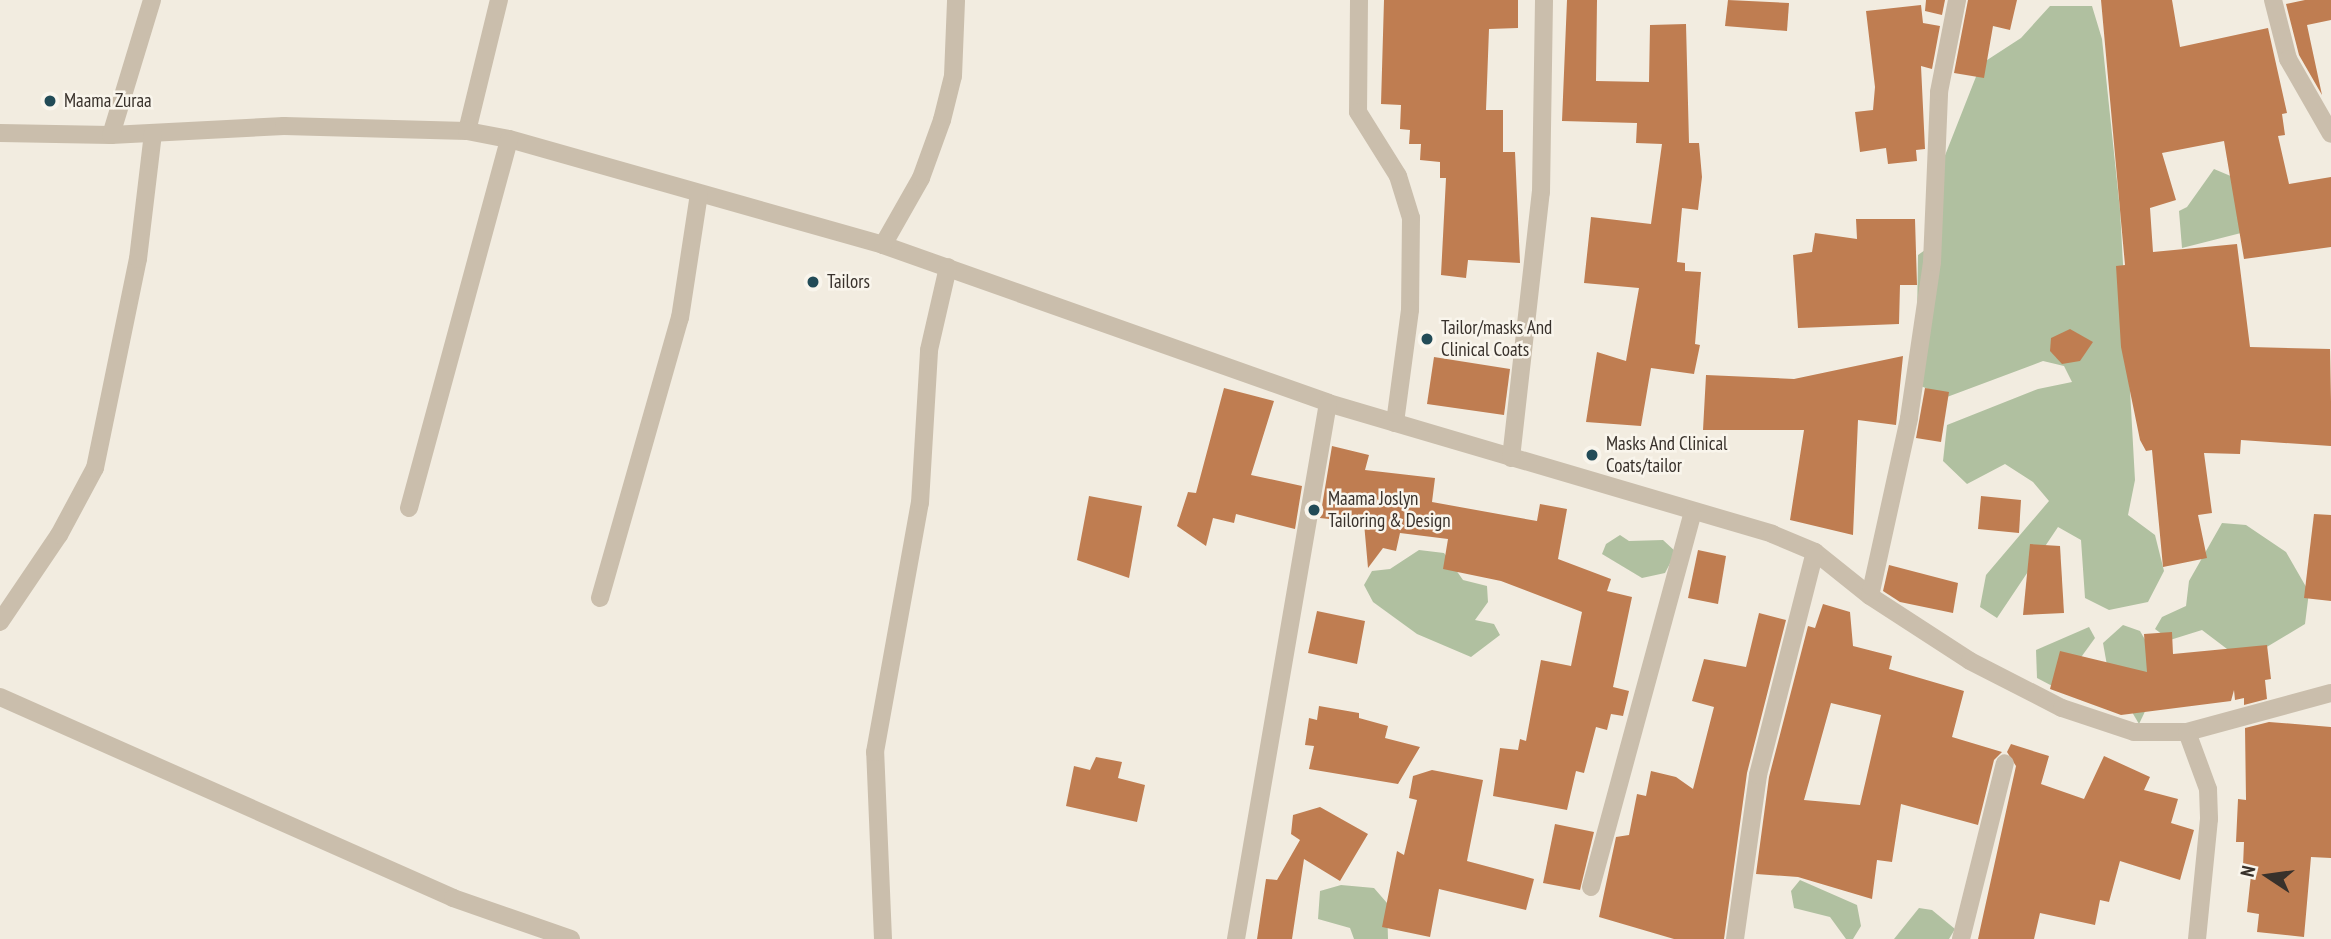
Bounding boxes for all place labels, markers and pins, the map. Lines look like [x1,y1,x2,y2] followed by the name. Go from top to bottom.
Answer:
[64,90,152,112] place label: Maama Zuraa
[42,93,58,109] marker: Maama Zuraa
[827,271,870,293] place label: Tailors
[805,274,821,290] marker: Tailors
[1441,317,1553,361] place label: Tailor/masks And Clinical Coats
[1419,331,1435,347] marker: Tailor/masks And Clinical Coats
[1606,433,1728,477] place label: Masks And Clinical Coats/tailor
[1584,447,1600,463] marker: Masks And Clinical Coats/tailor
[1328,488,1451,532] place label: Maama Joslyn Tailoring & Design
[1306,502,1322,518] marker: Maama Joslyn Tailoring & Design

